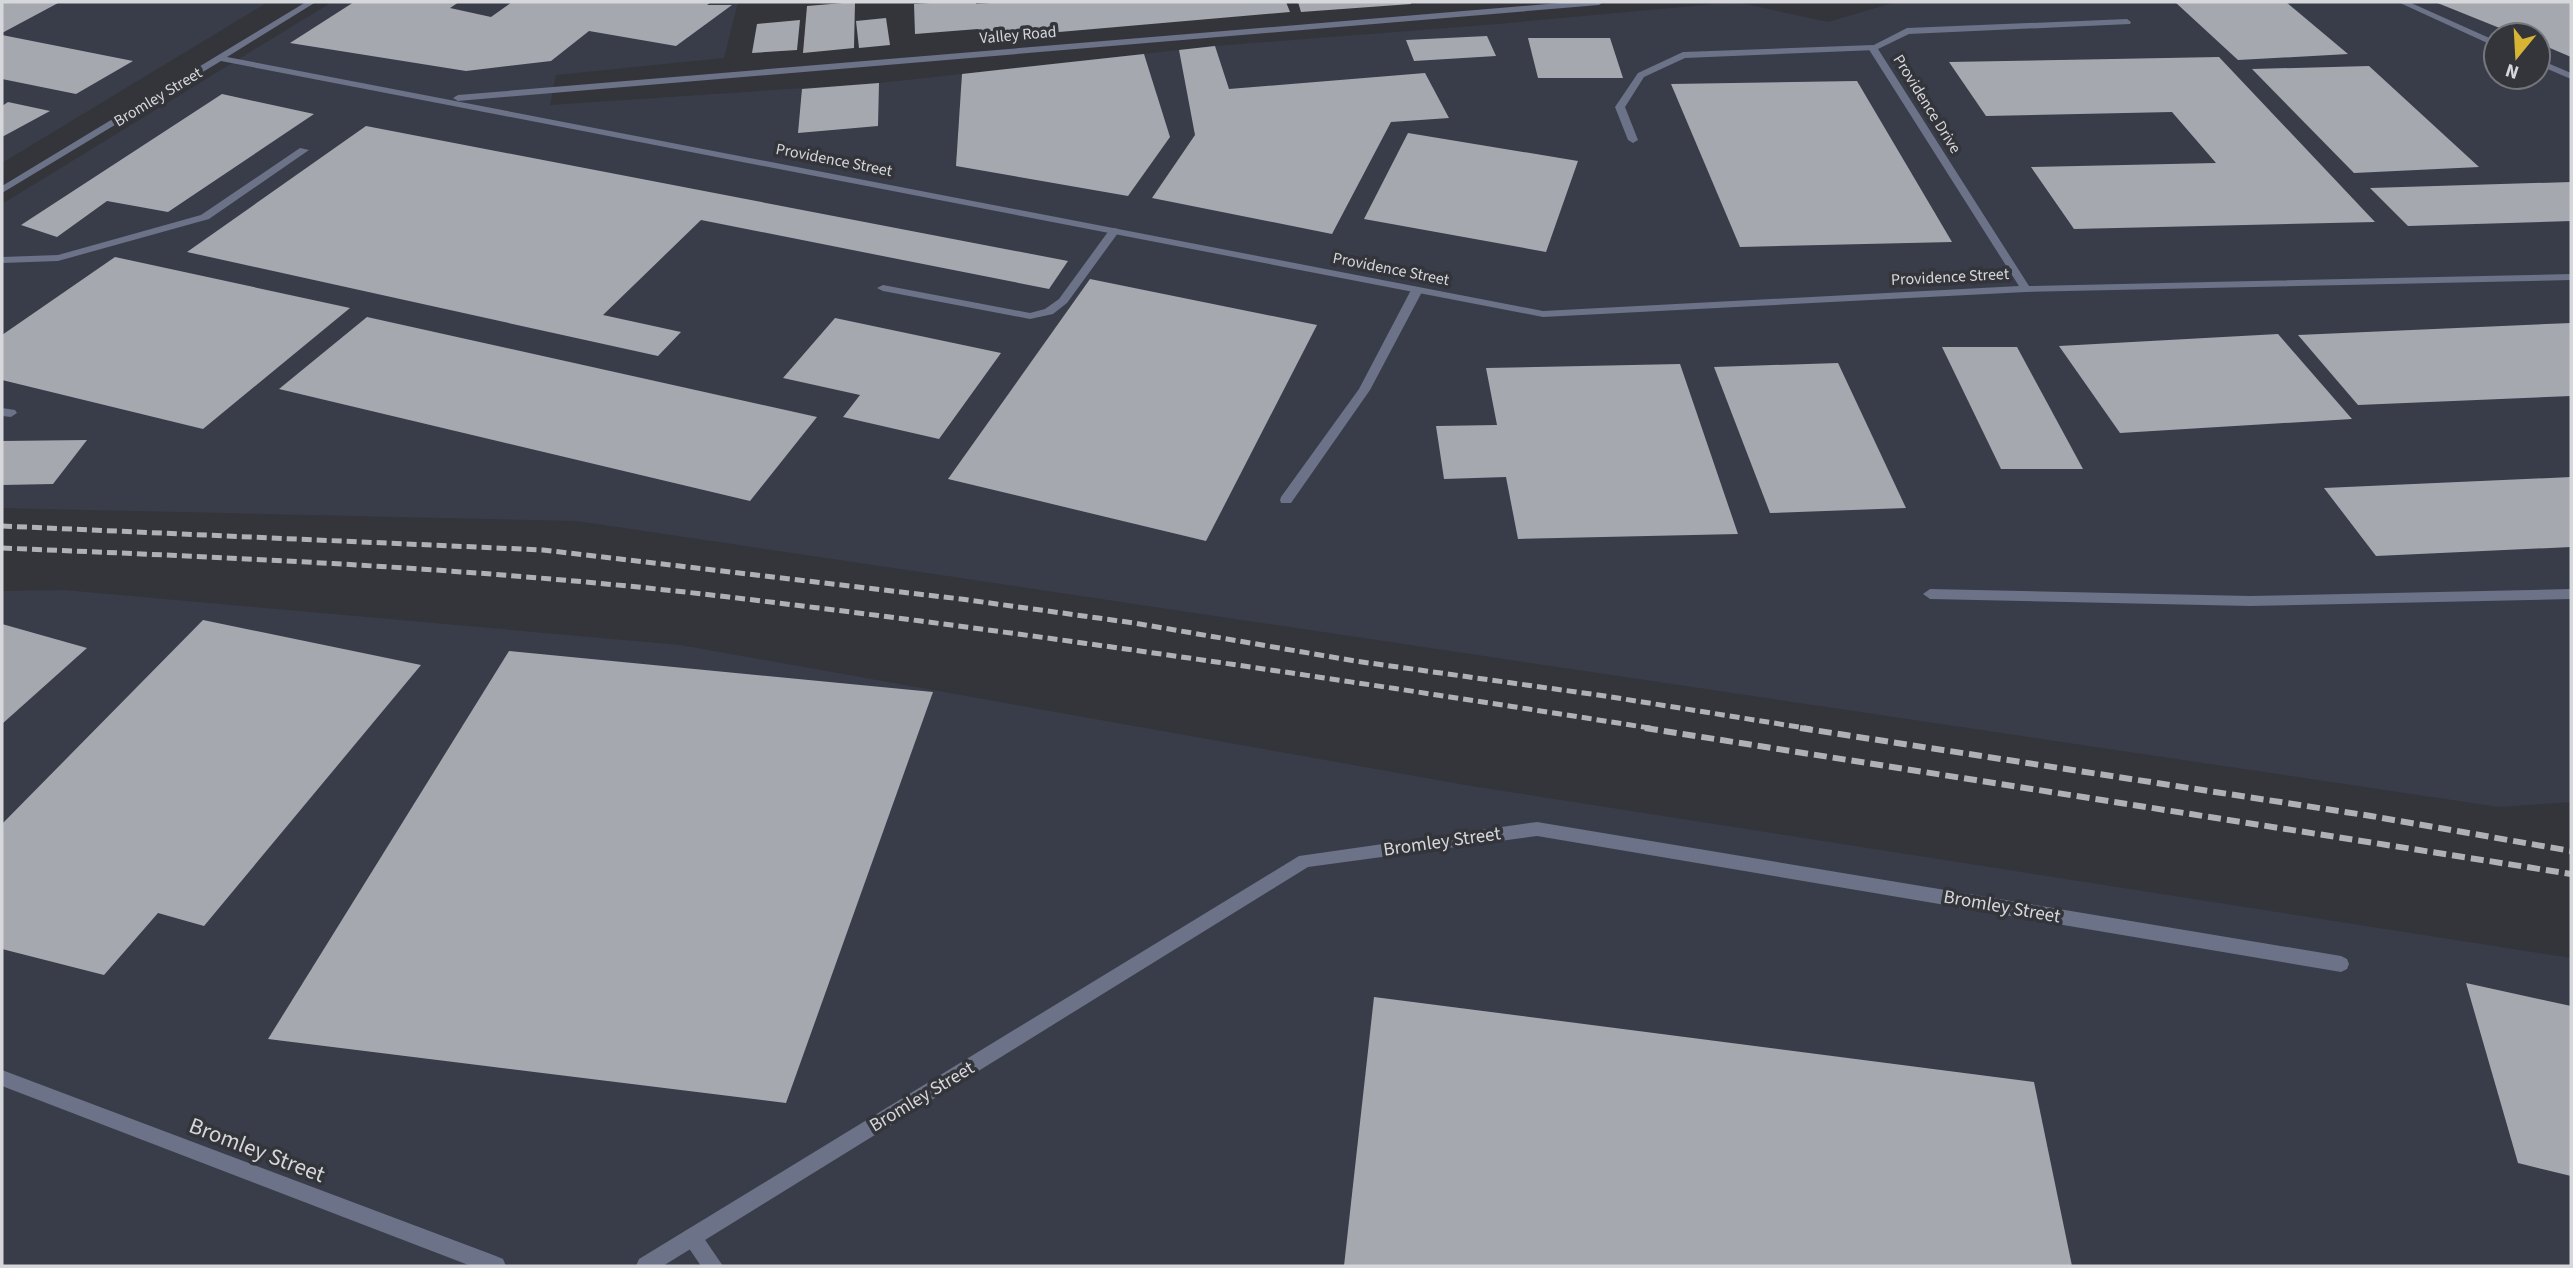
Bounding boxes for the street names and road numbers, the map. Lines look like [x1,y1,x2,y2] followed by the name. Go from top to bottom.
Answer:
[979,21,1057,49] street label: Valley Road
[1888,50,1966,158] street label: Providence Drive
[110,62,207,132] street label: Bromley Street
[774,138,895,182] street label: Providence Street
[1331,247,1452,291] street label: Providence Street
[1890,263,2010,291] street label: Providence Street
[1382,820,1503,864] street label: Bromley Street
[1941,883,2063,931] street label: Bromley Street
[864,1055,980,1139] street label: Bromley Street
[184,1109,330,1191] street label: Bromley Street

